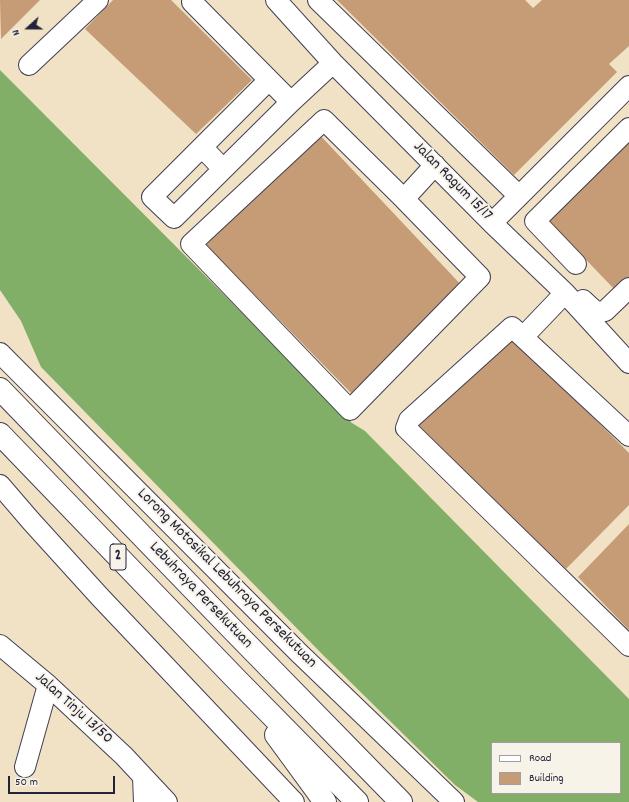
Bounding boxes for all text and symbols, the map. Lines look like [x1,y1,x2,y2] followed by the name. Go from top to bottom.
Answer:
[8,8,48,48] north arrow
[8,27,25,38] text: N
[408,138,496,226] street label: Jalan Ragum 15/17
[132,485,320,673] street label: Lorong Motosikal Lebuhraya Persekutuan
[144,539,256,653] street label: Lebuhraya Persekutuan
[110,544,126,570] road number: 2
[30,669,116,749] street label: Jalan Tinju 13/50
[491,742,621,794] legend
[529,750,551,767] text: Road
[10,768,117,794] scale bar
[529,770,564,787] text: Building
[15,774,38,791] text: 50 m

